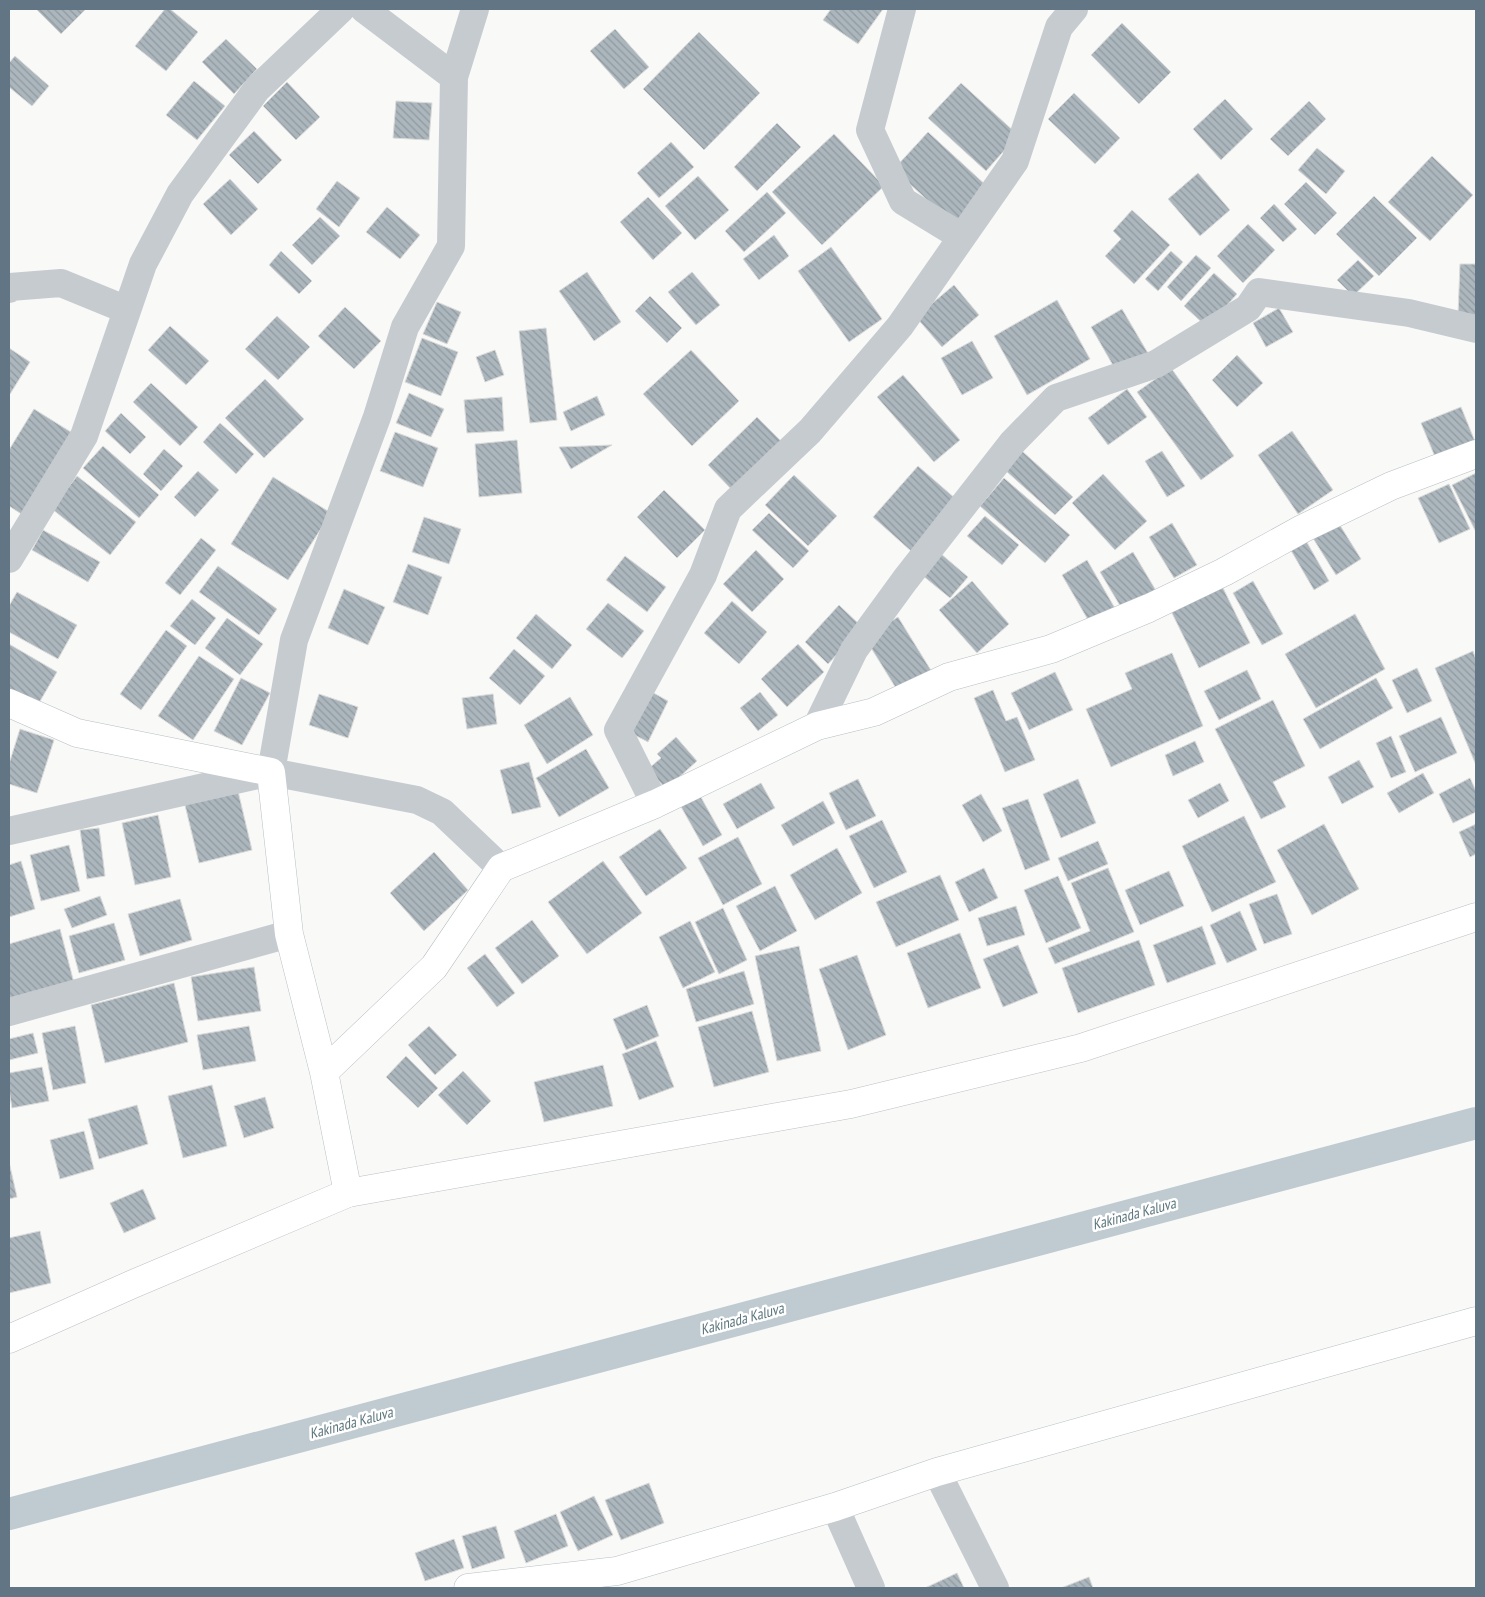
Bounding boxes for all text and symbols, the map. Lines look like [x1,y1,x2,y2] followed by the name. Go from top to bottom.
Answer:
[1090,1193,1178,1234] water label: Kakinada Kaluva
[698,1298,786,1339] water label: Kakinada Kaluva
[307,1402,395,1443] water label: Kakinada Kaluva

